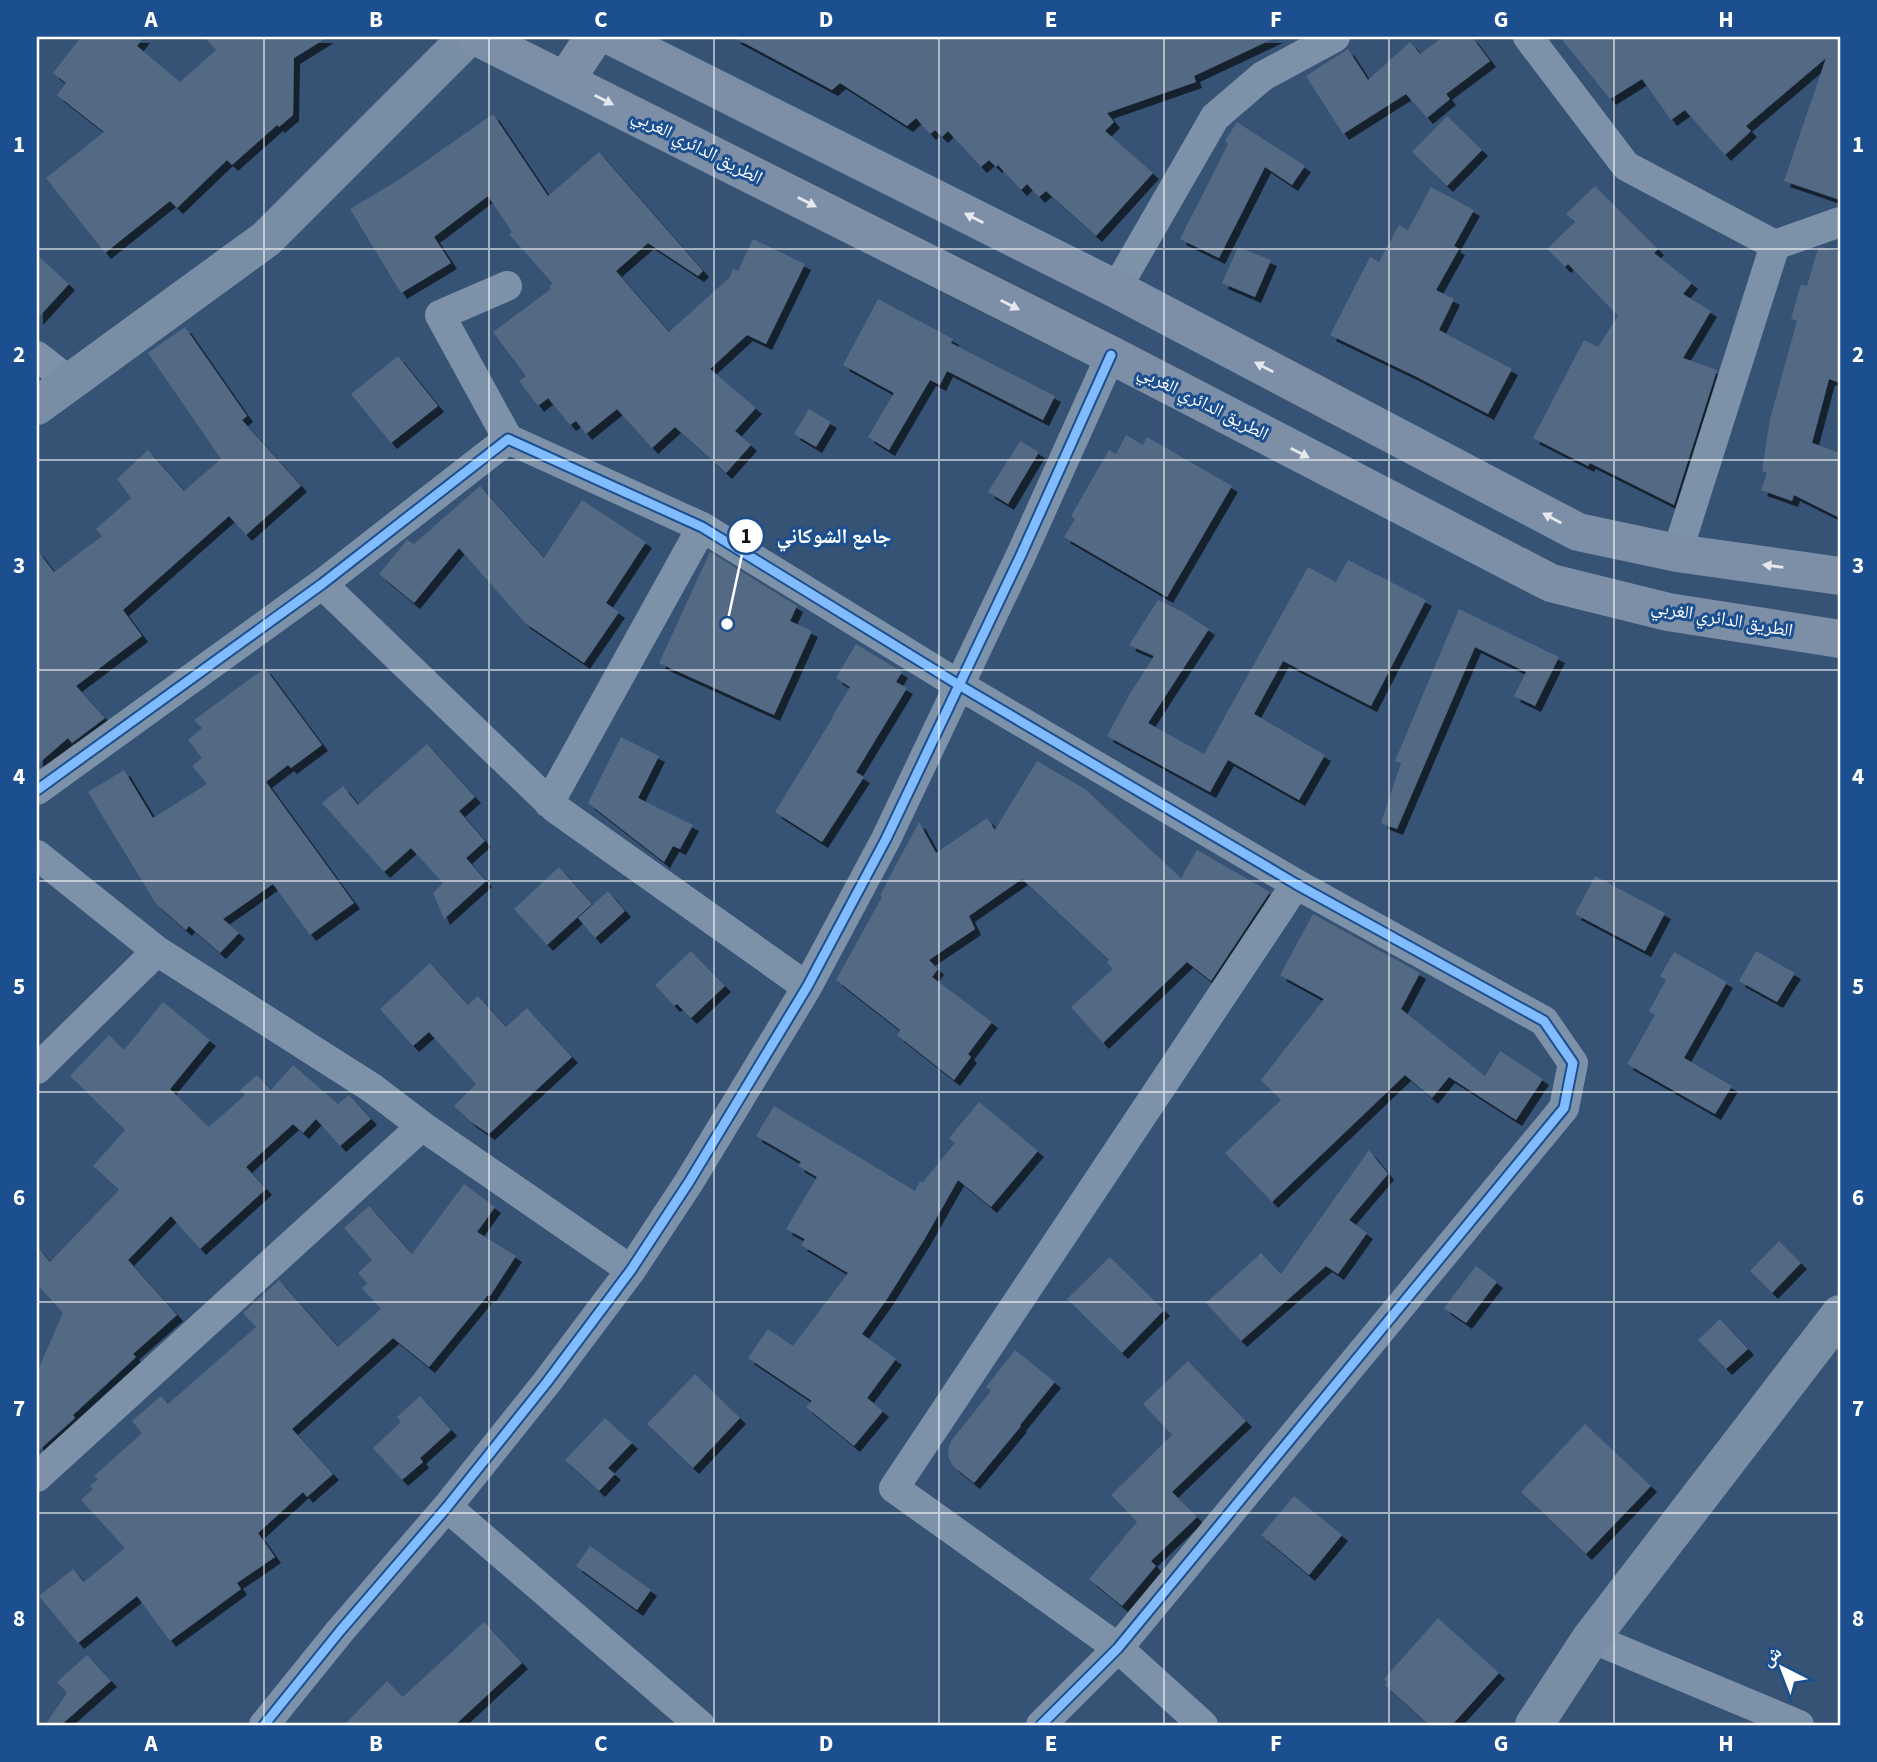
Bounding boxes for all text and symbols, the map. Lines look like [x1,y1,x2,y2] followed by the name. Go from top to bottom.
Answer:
[143,3,158,36] text: A
[369,3,383,36] text: B
[594,3,608,36] text: C
[819,3,833,36] text: D
[1045,3,1057,36] text: E
[1270,3,1282,36] text: F
[1494,3,1508,36] text: G
[1718,3,1734,36] text: H
[594,95,614,106] one-way arrow
[627,102,767,192] street label: الطريق الدائري الغربي
[13,128,25,161] text: 1
[1852,128,1864,161] text: 1
[797,197,817,208] one-way arrow
[964,212,984,223] one-way arrow
[1000,299,1020,310] one-way arrow
[13,338,25,371] text: 2
[1852,338,1864,371] text: 2
[1133,358,1273,448] street label: الطريق الدائري الغربي
[1253,361,1273,373] one-way arrow
[1290,447,1310,458] one-way arrow
[1541,513,1561,525] one-way arrow
[728,515,906,557] callout: جامع الشوكاني
[740,521,752,551] text: 1
[777,521,891,552] text: جامع الشوكاني
[13,549,25,582] text: 3
[1852,549,1864,582] text: 3
[1762,560,1784,571] one-way arrow
[1649,593,1795,646] street label: الطريق الدائري الغربي
[13,760,25,793] text: 4
[1852,760,1864,793] text: 4
[13,970,25,1003] text: 5
[1852,970,1864,1003] text: 5
[13,1181,25,1214] text: 6
[1852,1181,1864,1214] text: 6
[13,1392,25,1425] text: 7
[1852,1392,1864,1425] text: 7
[13,1602,25,1635] text: 8
[1852,1602,1864,1635] text: 8
[1748,1632,1818,1702] north arrow
[1755,1640,1788,1673] text: ش
[143,1727,158,1760] text: A
[369,1727,383,1760] text: B
[594,1727,608,1760] text: C
[819,1727,833,1760] text: D
[1045,1727,1057,1760] text: E
[1270,1727,1282,1760] text: F
[1494,1727,1508,1760] text: G
[1718,1727,1734,1760] text: H

